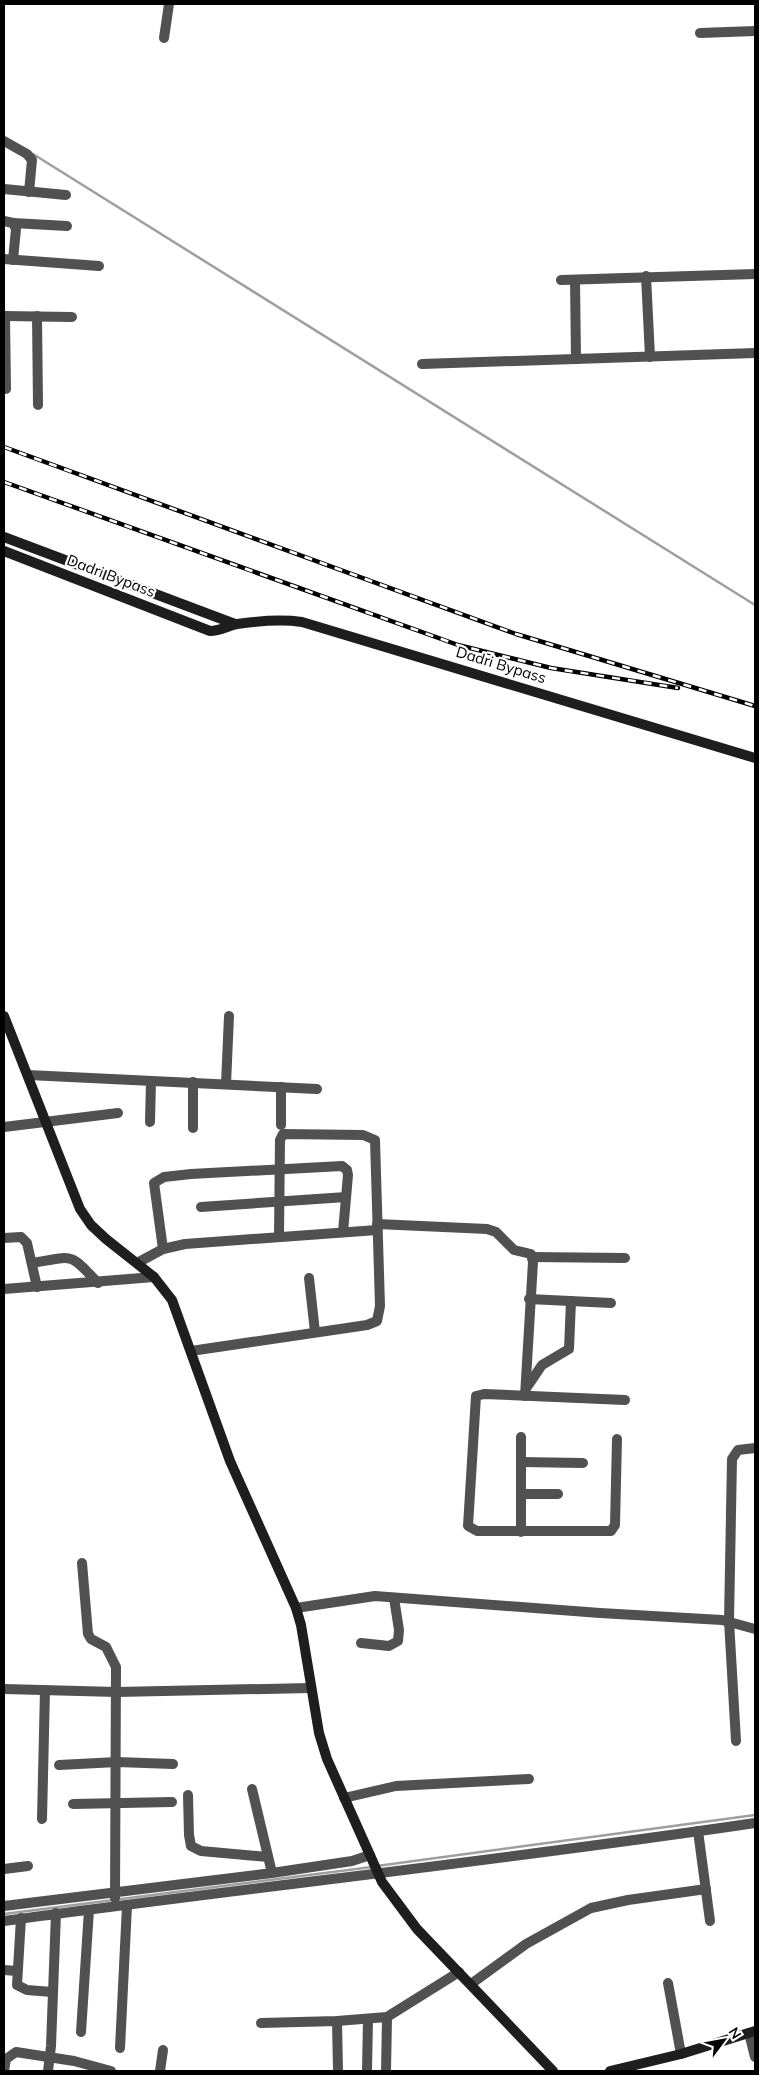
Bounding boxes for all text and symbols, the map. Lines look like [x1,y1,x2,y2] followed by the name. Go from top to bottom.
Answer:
[64,550,158,601] street label: Dadri Bypass
[454,642,548,687] street label: Dadri Bypass
[699,2015,749,2065] north arrow
[725,2024,745,2042] text: N

